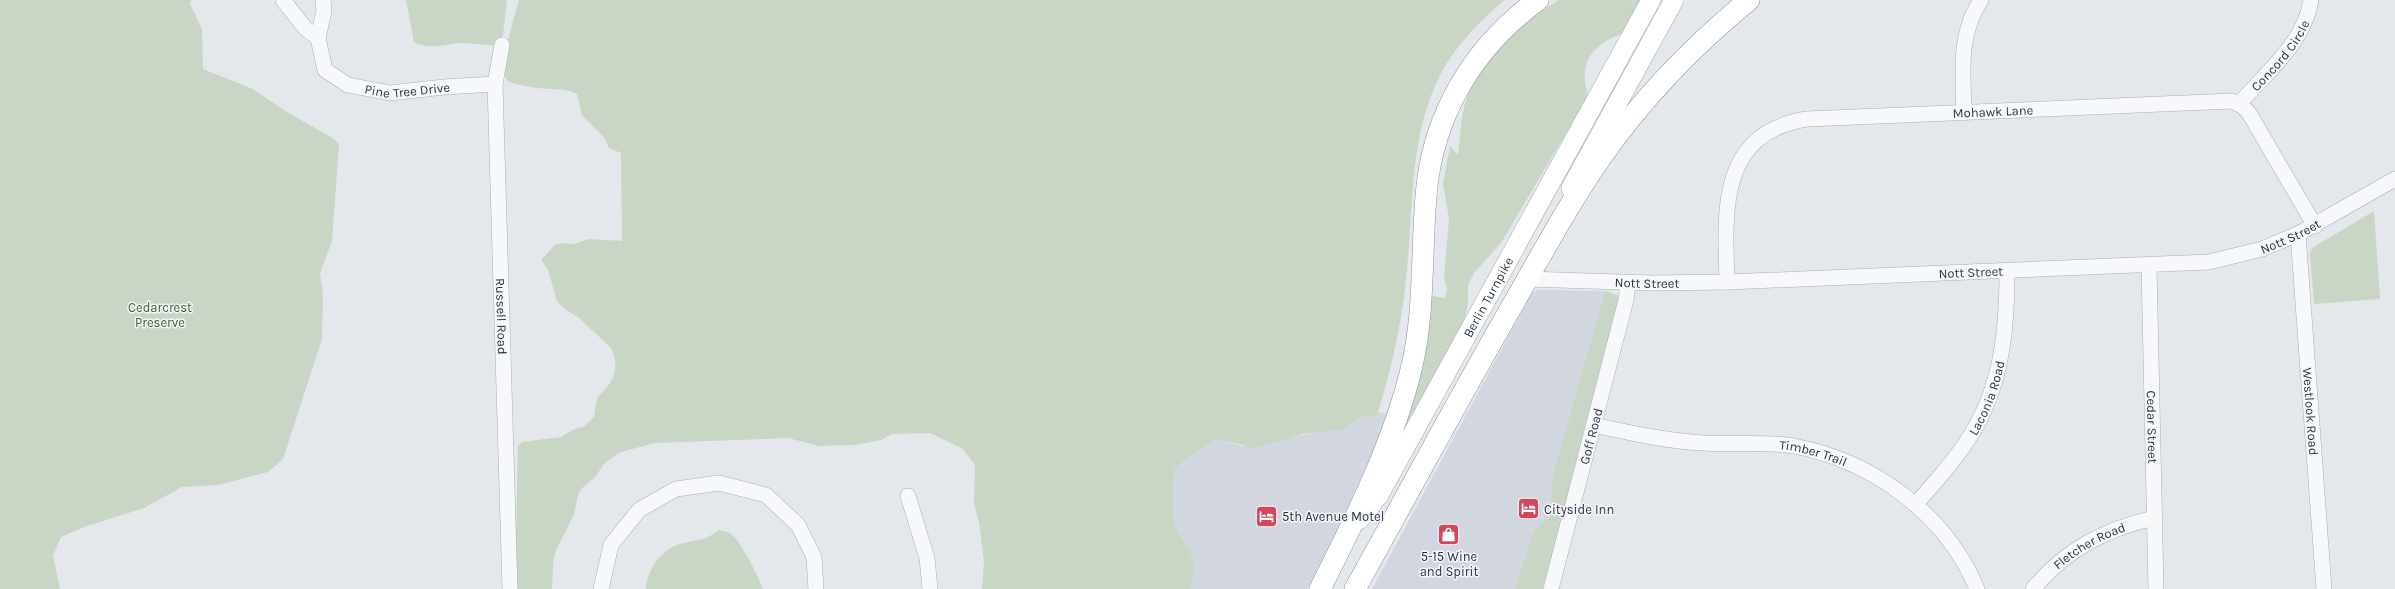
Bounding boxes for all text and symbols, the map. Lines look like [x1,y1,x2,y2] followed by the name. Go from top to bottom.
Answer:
[2248,18,2313,94] street label: Concord Circle
[363,80,451,101] street label: Pine Tree Drive
[1952,102,2034,121] street label: Mohawk Lane
[2258,216,2323,257] street label: Nott Street
[1460,254,1517,340] street label: Berlin Turnpike
[1938,264,2003,281] street label: Nott Street
[1614,275,1679,291] street label: Nott Street
[493,278,510,355] street label: Russell Road
[128,300,192,330] park label: Cedarcrest Preserve
[1966,359,2008,438] street label: Laconia Road
[2300,367,2321,456] street label: Westlook Road
[2144,390,2160,464] street label: Cedar Street
[1577,407,1606,466] street label: Goff Road
[1779,437,1849,469] street label: Timber Trail
[1515,496,1541,522] hotel icon: Cityside Inn
[1544,502,1614,517] place label: Cityside Inn
[1253,503,1279,529] hotel icon: 5th Avenue Motel
[1282,509,1384,524] place label: 5th Avenue Motel
[2050,520,2127,572] street label: Fletcher Road
[1436,521,1462,547] shop icon: 5-15 Wine and Spirit
[1420,549,1478,579] place label: 5-15 Wine and Spirit

